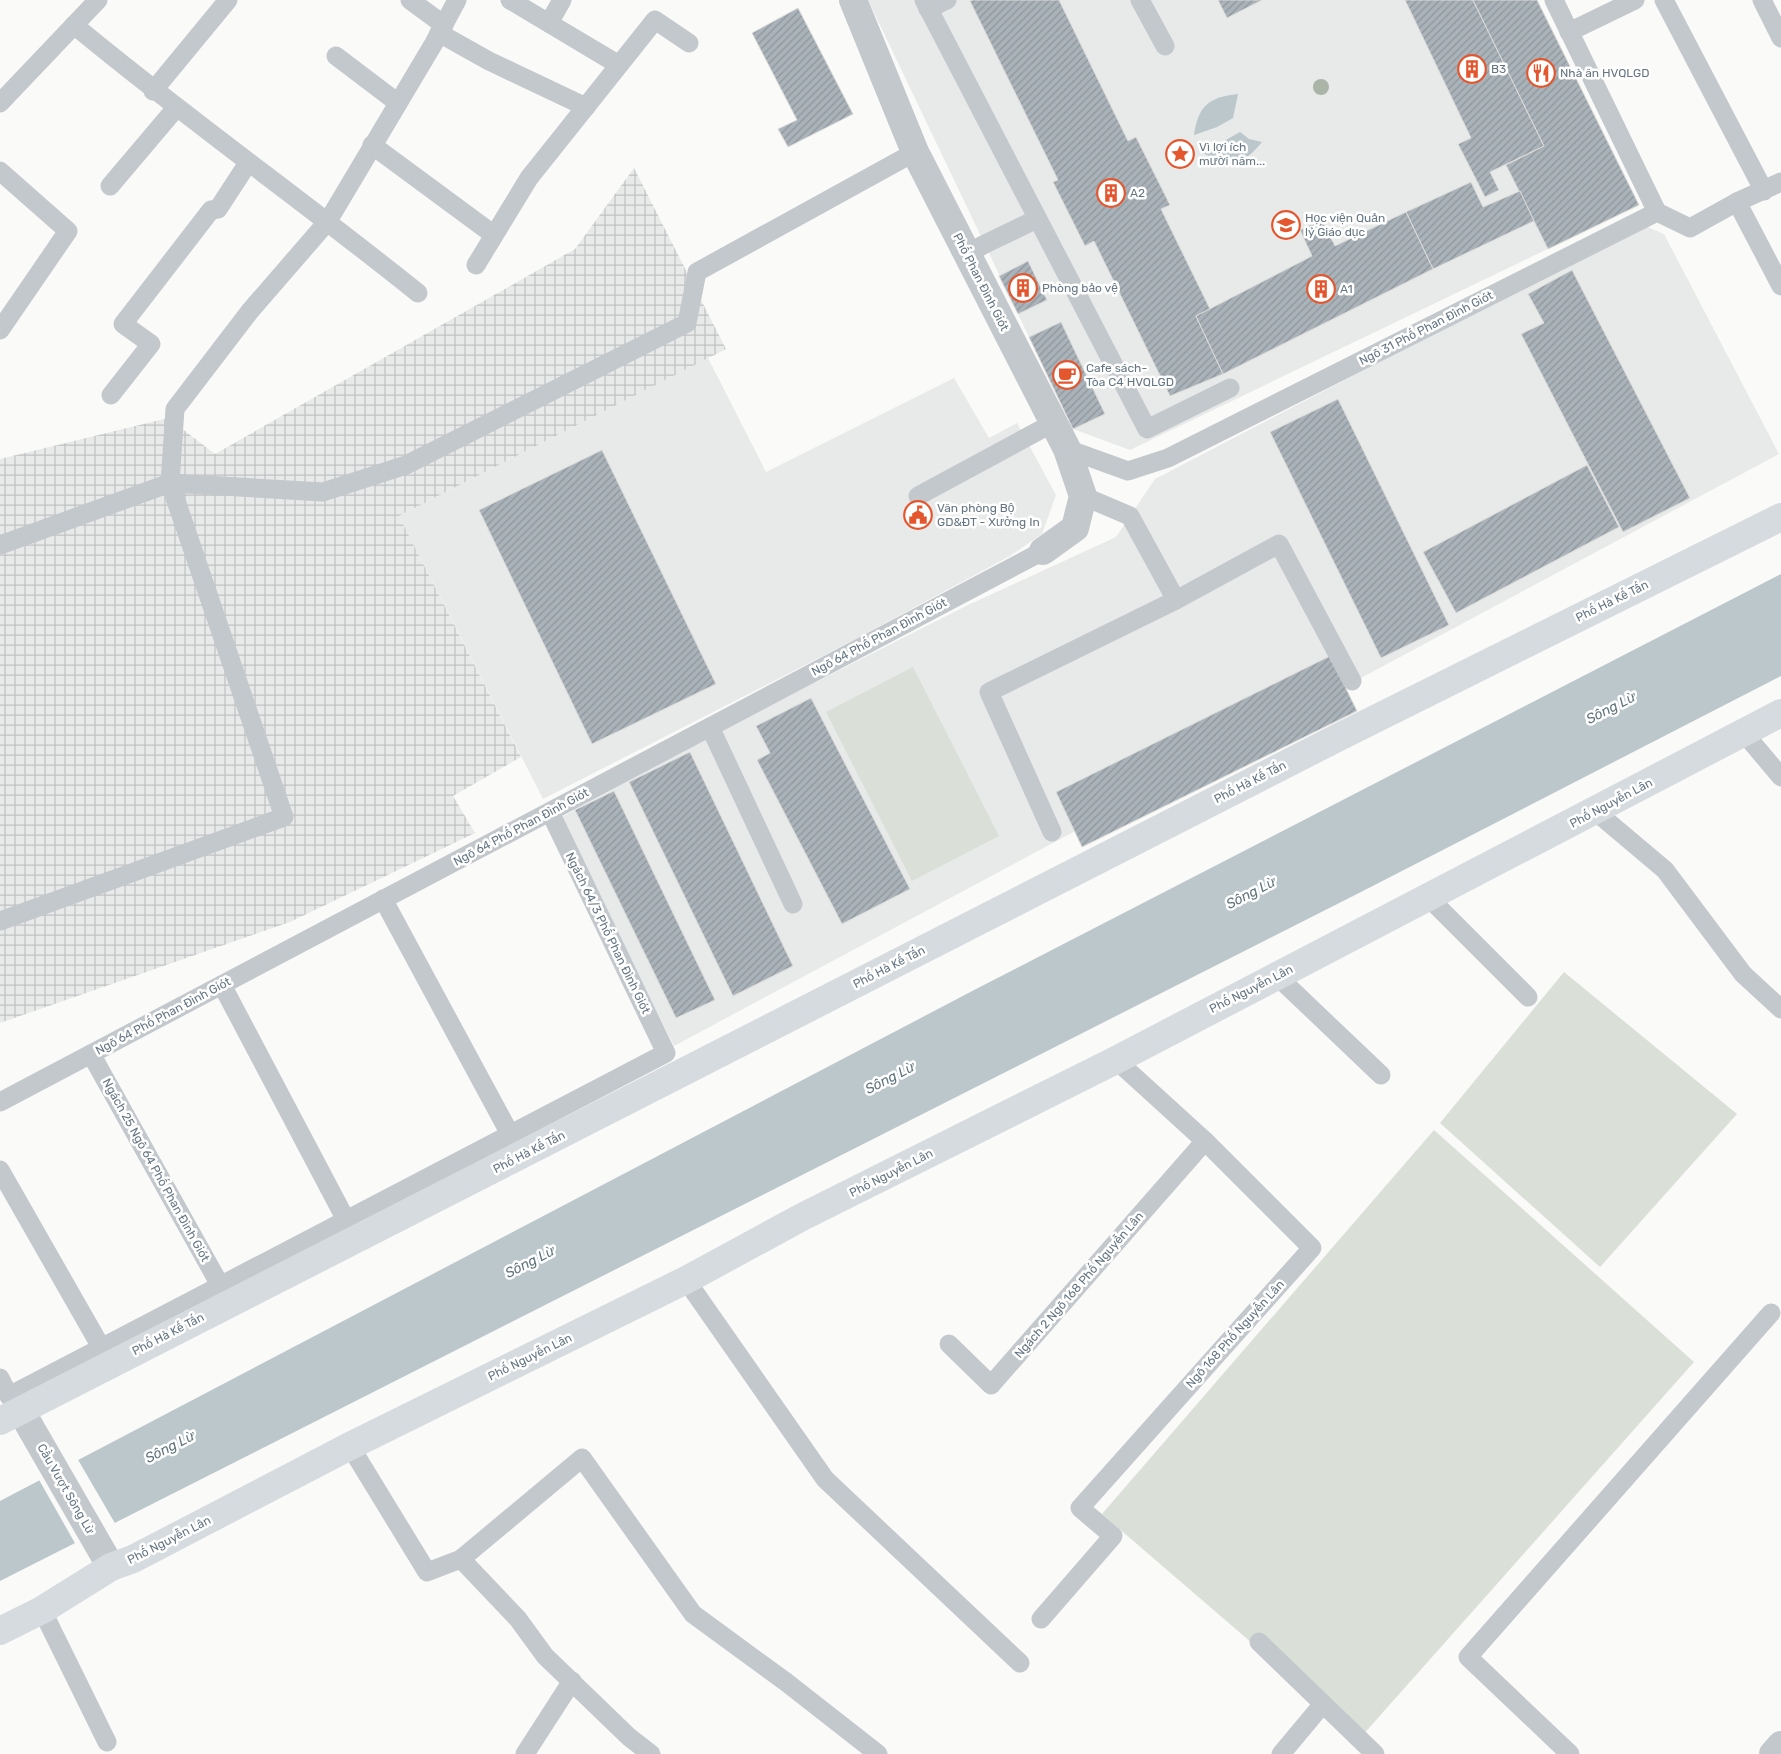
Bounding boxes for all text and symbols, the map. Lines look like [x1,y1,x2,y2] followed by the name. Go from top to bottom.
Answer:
[1457,54,1487,84] building icon: B3
[1526,58,1556,88] restaurant icon: Nhà ăn HVQLGD
[1491,62,1506,76] place label: B3
[1560,66,1649,80] place label: Nhà ăn HVQLGD
[1165,139,1195,169] place icon: Vì lợi ích mười năm...
[1199,140,1265,168] place label: Vì lợi ích mười năm...
[1096,178,1126,208] building icon: A2
[1130,186,1145,200] place label: A2
[1271,210,1301,240] school or university icon: Học viện Quản lý Giáo dục
[1305,211,1385,239] place label: Học viện Quản lý Giáo dục
[950,230,1012,334] street label: Phố Phan Đình Giót
[1008,273,1038,303] building icon: Phòng bảo vệ
[1306,274,1336,304] building icon: A1
[1042,281,1118,295] place label: Phòng bảo vệ
[1340,282,1353,296] place label: A1
[1356,287,1496,368] street label: Ngõ 31 Phố Phan Đình Giót
[1052,360,1082,390] cafe icon: Cafe sách- Tòa C4 HVQLGD
[1086,361,1174,389] place label: Cafe sách- Tòa C4 HVQLGD
[903,500,933,530] public building icon: Văn phòng Bộ GD&ĐT - Xưởng In
[937,501,1040,529] place label: Văn phòng Bộ GD&ĐT - Xưởng In
[1573,577,1651,625] street label: Phố Hà Kế Tấn
[809,595,949,679] street label: Ngõ 64 Phố Phan Đình Giót
[1583,688,1640,728] water label: Sông Lừ
[1211,757,1288,806] street label: Phố Hà Kế Tấn
[1567,775,1655,831] street label: Phố Nguyễn Lân
[451,785,591,869] street label: Ngõ 64 Phố Phan Đình Giót
[563,850,654,1016] street label: Ngách 64/3 Phố Phan Đình Giót
[1223,873,1280,913] water label: Sông Lừ
[850,942,927,991] street label: Phố Hà Kế Tấn
[1207,961,1295,1016] street label: Phố Nguyễn Lân
[93,974,233,1058] street label: Ngõ 64 Phố Phan Đình Giót
[862,1058,919,1098] water label: Sông Lừ
[100,1076,213,1264] street label: Ngách 25 Ngõ 64 Phố Phan Đình Giót
[490,1127,567,1176] street label: Phố Hà Kế Tấn
[847,1145,935,1200] street label: Phố Nguyễn Lân
[1011,1209,1146,1361] street label: Ngách 2 Ngõ 168 Phố Nguyễn Lân
[502,1242,559,1282] water label: Sông Lừ
[1183,1277,1287,1391] street label: Ngõ 168 Phố Nguyễn Lân
[129,1309,206,1358] street label: Phố Hà Kế Tấn
[486,1330,574,1383] street label: Phố Nguyễn Lân
[142,1427,199,1467] water label: Sông Lừ
[34,1441,98,1537] street label: Cầu Vượt Sông Lừ
[125,1512,213,1567] street label: Phố Nguyễn Lân

